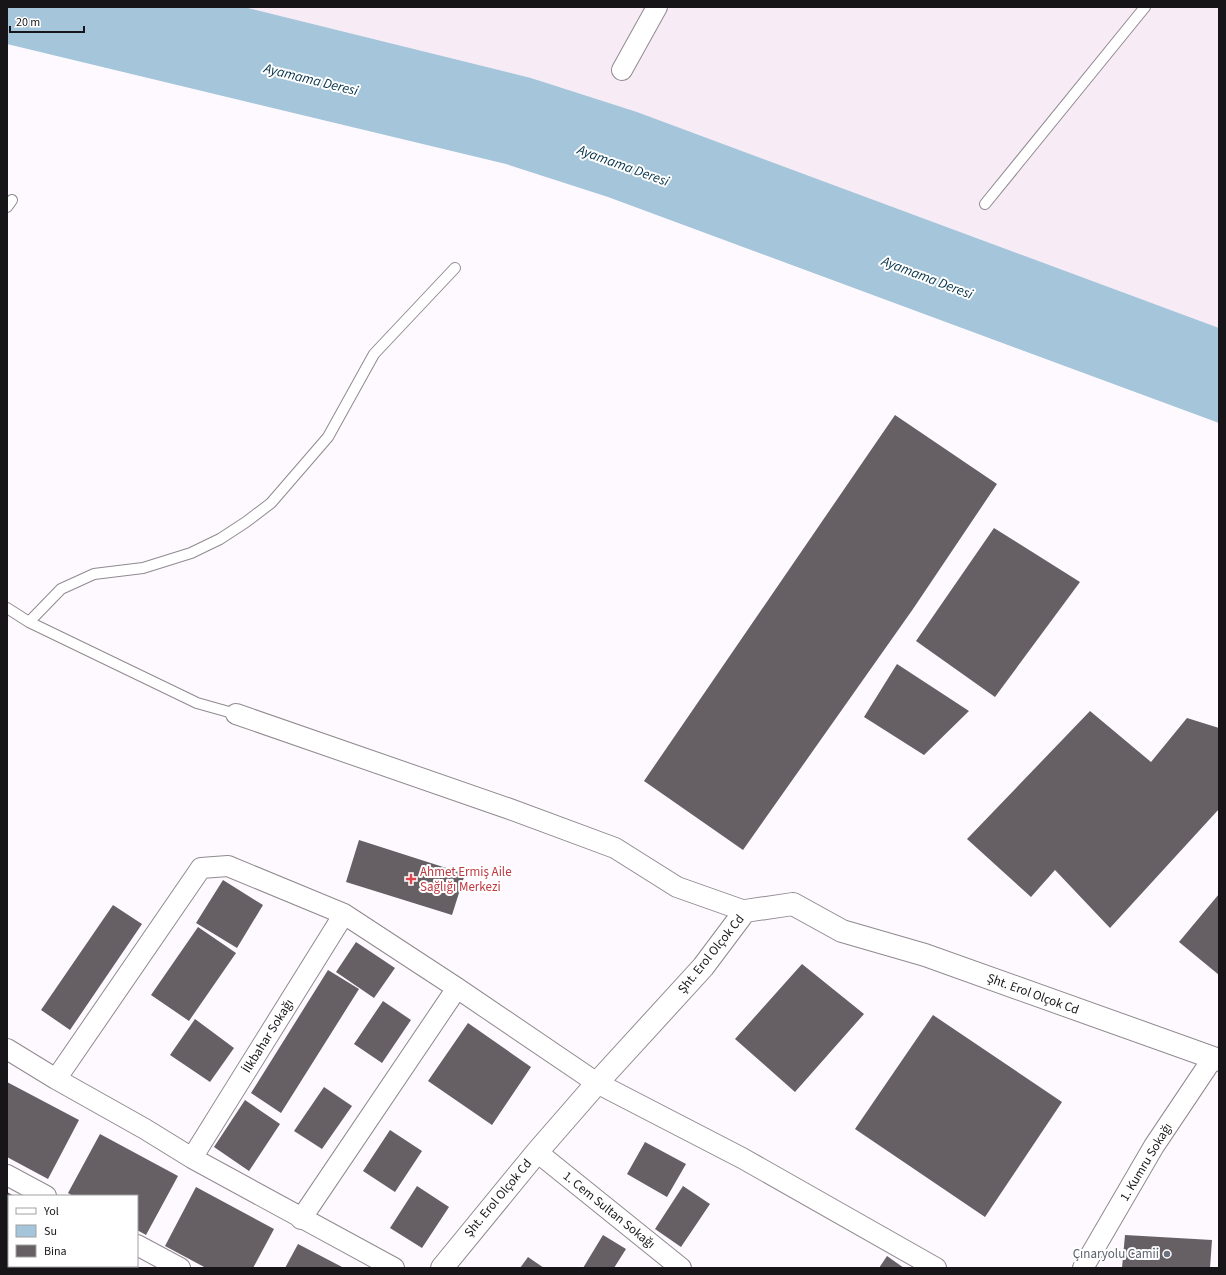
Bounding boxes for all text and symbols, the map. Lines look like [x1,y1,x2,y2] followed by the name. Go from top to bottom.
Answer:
[10,8,84,34] scale bar
[16,14,40,31] text: 20 m
[261,58,361,102] water label: Ayamama Deresi
[573,140,672,192] water label: Ayamama Deresi
[878,251,976,305] water label: Ayamama Deresi
[420,863,512,896] place label: Ahmet Ermiş Aile Sağlığı Merkezi
[405,873,417,885] marker: Ahmet Ermiş Aile Sağlığı Merkezi
[674,911,748,997] street label: Şht. Erol Olçok Cd
[984,969,1082,1019] street label: Şht. Erol Olçok Cd
[238,996,298,1076] street label: İlkbahar Sokağı
[1116,1120,1176,1204] street label: 1. Kumru Sokağı
[460,1155,536,1241] street label: Şht. Erol Olçok Cd
[559,1167,659,1253] street label: 1. Cem Sultan Sokağı
[8,1195,138,1267] legend
[43,1203,59,1220] text: Yol
[44,1223,57,1240] text: Su
[44,1243,67,1260] text: Bina
[1073,1245,1159,1263] place label: Çınaryolu Camii
[1162,1249,1172,1259] marker: Çınaryolu Camii

